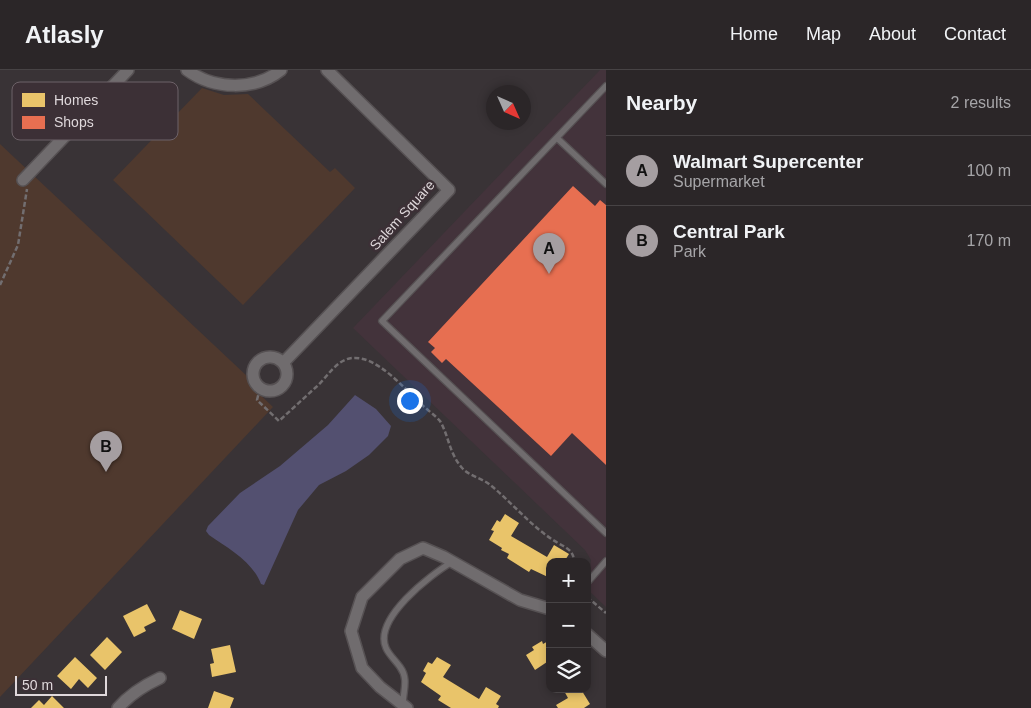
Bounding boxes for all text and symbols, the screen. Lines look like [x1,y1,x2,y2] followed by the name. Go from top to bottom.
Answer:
[25,21,104,48] text: Atlasly
[730,24,778,44] text: Home
[806,24,841,44] text: Map
[869,24,916,44] text: About
[944,24,1006,44] text: Contact
[12,82,178,140] legend
[486,85,531,130] north arrow
[626,91,697,114] text: Nearby
[54,92,98,108] text: Homes
[951,94,1011,111] text: 2 results
[54,114,94,130] text: Shops
[673,151,863,172] text: Walmart Supercenter
[636,162,648,179] text: A
[967,162,1011,179] text: 100 m
[673,173,765,190] text: Supermarket
[366,177,438,253] street label: Salem Square
[673,221,785,242] text: Central Park
[636,232,648,249] text: B
[967,232,1011,249] text: 170 m
[533,233,565,274] pin: A
[673,243,706,260] text: Park
[397,388,423,414] your location
[90,431,122,472] pin: B
[546,558,591,693] map controls
[546,558,591,603] button: +
[546,603,591,648] button: −
[546,648,591,693] button: layers
[15,673,108,696] scale bar
[22,677,53,693] text: 50 m

